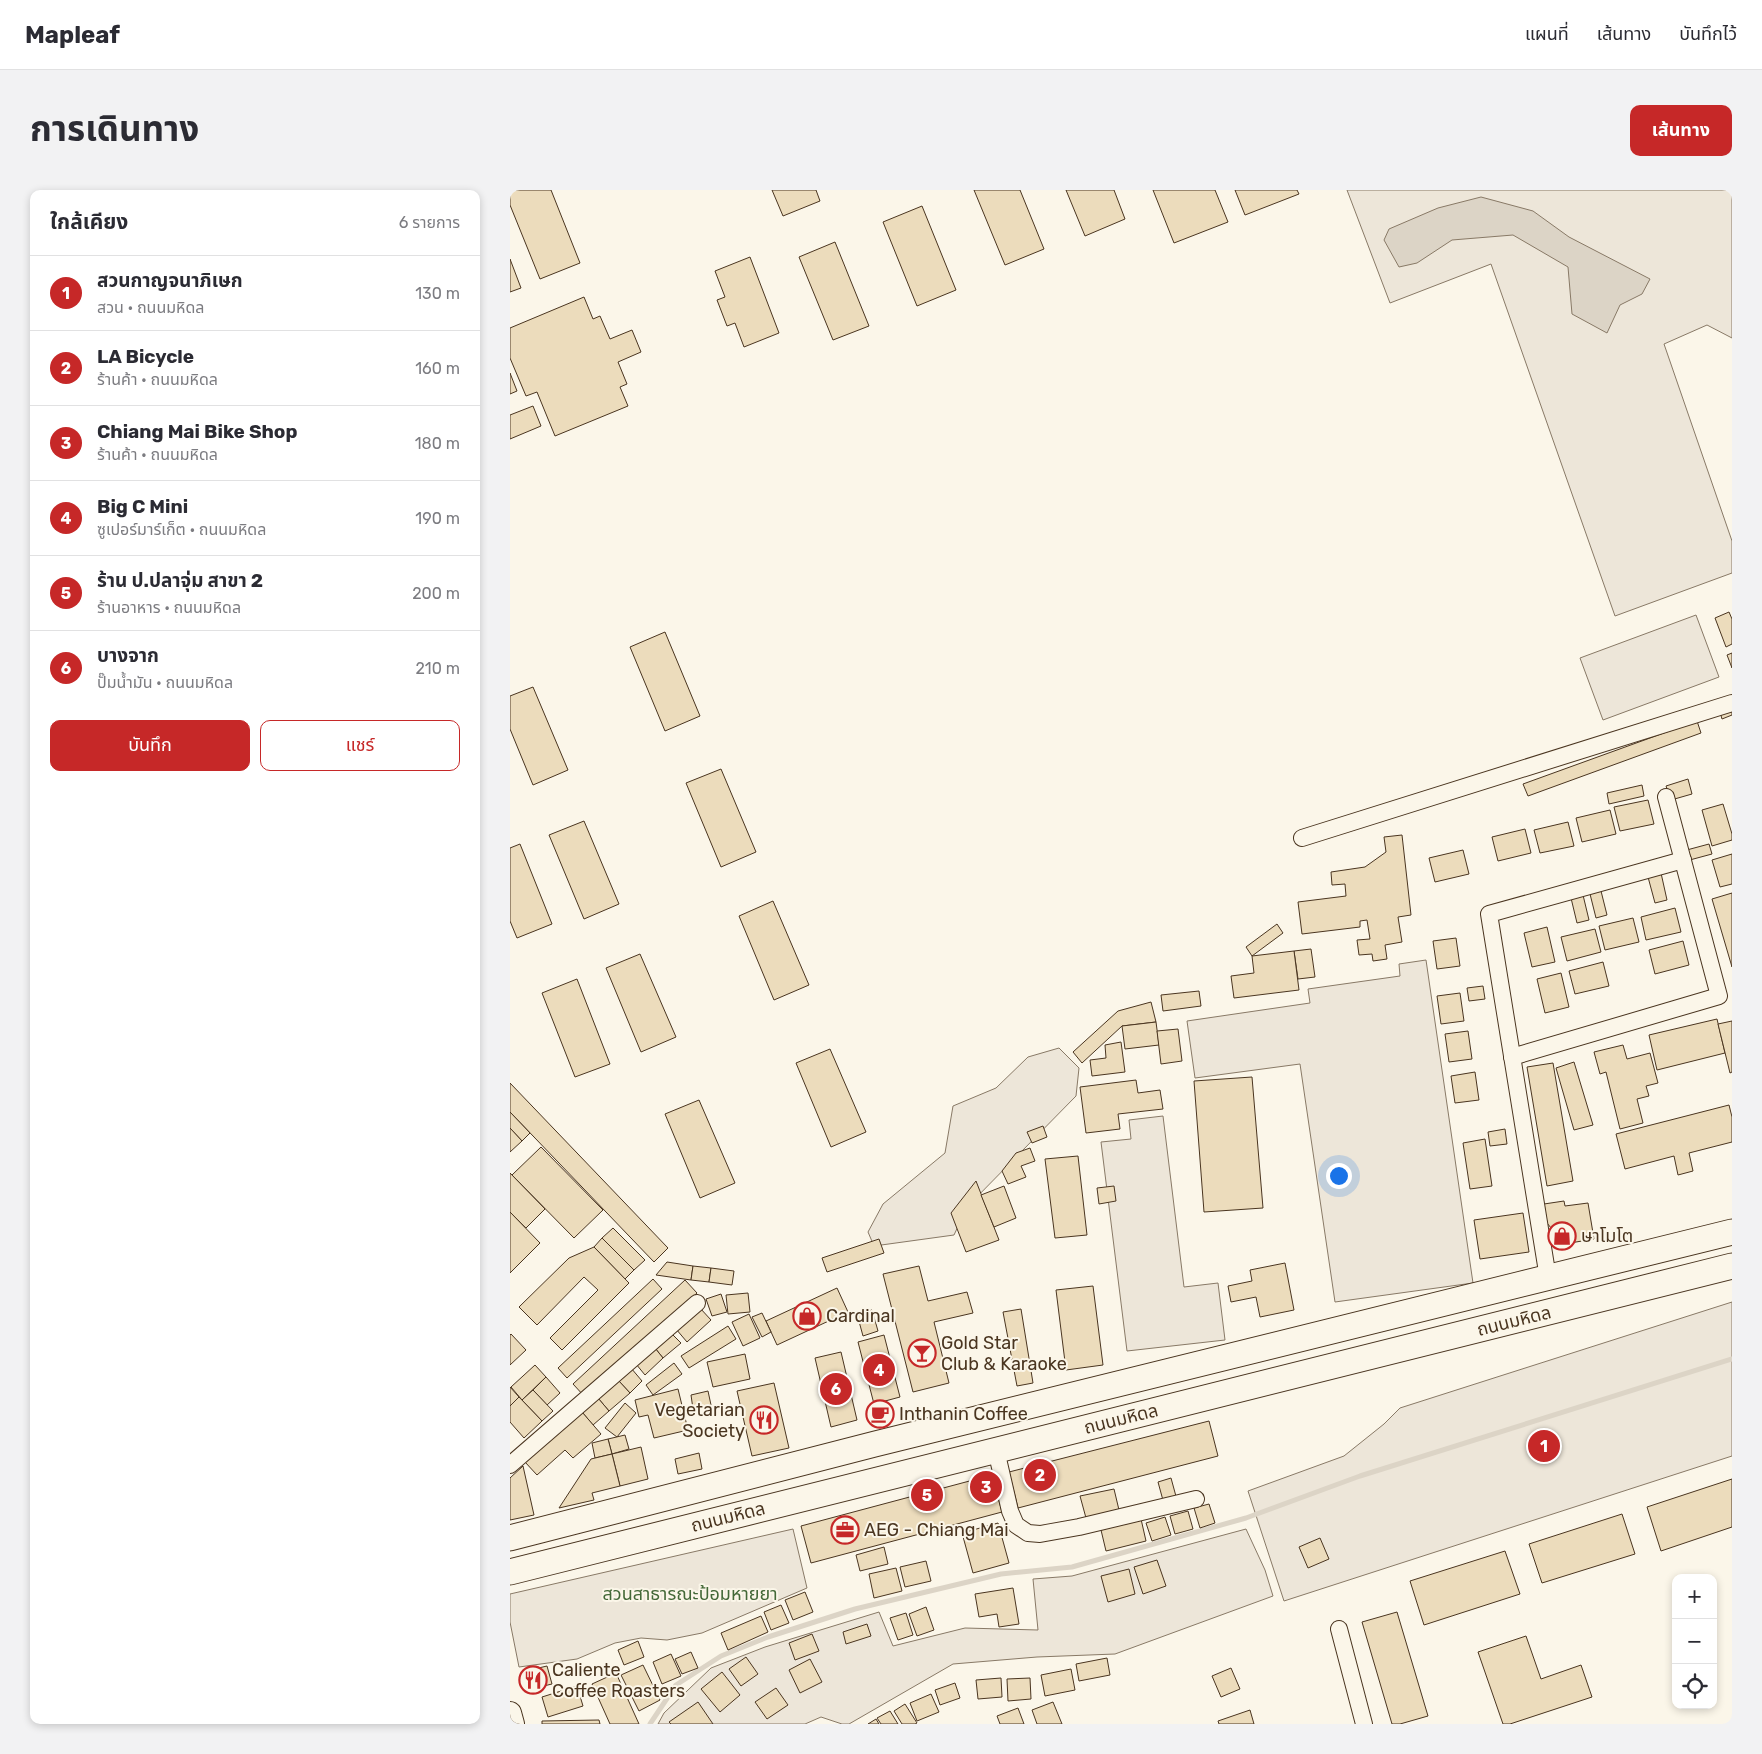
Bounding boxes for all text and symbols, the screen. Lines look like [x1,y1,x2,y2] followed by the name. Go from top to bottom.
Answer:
[25,21,120,49] text: Mapleaf
[1525,23,1569,45] text: แผนที่
[1597,23,1651,45] text: เส้นทาง
[1679,23,1737,45] text: บันทึกไว้
[1630,105,1732,156] button: เส้นทาง
[30,108,199,150] text: การเดินทาง
[50,209,128,234] text: ใกล้เคียง
[399,213,460,232] text: 6 รายการ
[97,269,243,292] text: สวนกาญจนาภิเษก
[62,284,70,303] text: 1
[415,284,460,303] text: 130 m
[97,298,204,317] text: สวน · ถนนมหิดล
[97,345,194,368] text: LA Bicycle
[61,359,71,378] text: 2
[415,359,460,378] text: 160 m
[97,370,218,389] text: ร้านค้า · ถนนมหิดล
[97,420,297,443] text: Chiang Mai Bike Shop
[61,434,71,453] text: 3
[415,434,460,453] text: 180 m
[97,445,218,464] text: ร้านค้า · ถนนมหิดล
[97,495,188,518] text: Big C Mini
[61,509,71,528] text: 4
[415,509,460,528] text: 190 m
[97,520,266,539] text: ซูเปอร์มาร์เก็ต · ถนนมหิดล
[97,569,263,592] text: ร้าน ป.ปลาจุ่ม สาขา 2
[61,584,71,603] text: 5
[412,584,460,603] text: 200 m
[97,598,241,617] text: ร้านอาหาร · ถนนมหิดล
[97,644,159,667] text: บางจาก
[61,659,71,678] text: 6
[415,659,460,678] text: 210 m
[97,673,233,692] text: ปั๊มน้ำมัน · ถนนมหิดล
[50,720,250,771] button: บันทึก
[260,720,460,771] button: แชร์
[1326,1163,1352,1189] your location
[1547,1221,1577,1251] shop icon: ษาโมโต
[1581,1225,1633,1247] place label: ษาโมโต
[792,1301,822,1331] shop icon: Cardinal
[1475,1301,1553,1341] street label: ถนนมหิดล
[826,1305,895,1327] place label: Cardinal
[941,1332,1067,1375] place label: Gold Star Club & Karaoke
[907,1338,937,1368] bar icon: Gold Star Club & Karaoke
[863,1351,895,1389] pin: 4
[820,1370,852,1408] pin: 6
[654,1399,745,1442] place label: Vegetarian Society
[865,1399,895,1429] cafe icon: Inthanin Coffee
[1082,1399,1160,1439] street label: ถนนมหิดล
[899,1403,1028,1425] place label: Inthanin Coffee
[749,1405,779,1435] restaurant icon: Vegetarian Society
[1528,1427,1560,1465] pin: 1
[1024,1456,1056,1494] pin: 2
[970,1468,1002,1506] pin: 3
[911,1476,943,1514] pin: 5
[689,1497,767,1537] street label: ถนนมหิดล
[830,1515,860,1545] office icon: AEG - Chiang Mai
[864,1519,1009,1541] place label: AEG - Chiang Mai
[1672,1574,1717,1709] map controls
[1672,1574,1717,1619] button: +
[603,1583,777,1605] park label: สวนสาธารณะป้อมหายยา
[1672,1619,1717,1664] button: −
[552,1659,685,1702] place label: Caliente Coffee Roasters
[1672,1664,1717,1709] button: locate
[518,1665,548,1695] restaurant icon: Caliente Coffee Roasters

